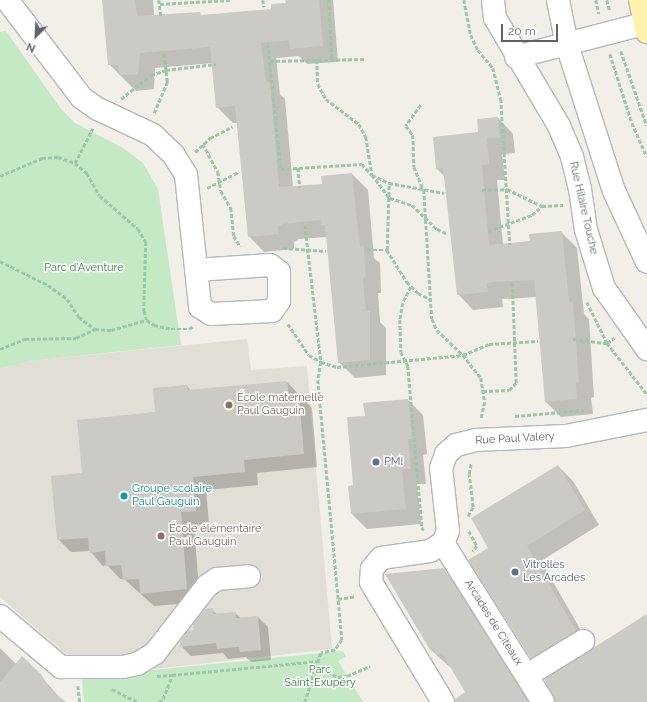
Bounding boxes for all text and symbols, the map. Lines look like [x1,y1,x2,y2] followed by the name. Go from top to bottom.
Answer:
[16,16,56,56] north arrow
[503,16,560,42] scale bar
[508,24,536,38] text: 20 m
[24,40,37,55] text: N
[566,160,600,256] street label: Rue Hilaire Touche
[44,261,124,275] park label: Parc d'Aventure
[237,392,324,418] place label: École maternelle Paul Gauguin
[224,400,234,410] marker: École maternelle Paul Gauguin
[475,430,555,448] street label: Rue Paul Valéry
[384,455,403,469] place label: PMI
[371,457,381,467] marker: PMI
[132,483,212,509] place label: Groupe scolaire Paul Gauguin
[119,491,129,501] marker: Groupe scolaire Paul Gauguin
[169,523,261,549] place label: École élémentaire Paul Gauguin
[156,531,166,541] marker: École élémentaire Paul Gauguin
[523,559,586,585] place label: Vitrolles Les Arcades
[510,567,520,577] marker: Vitrolles Les Arcades
[461,578,525,668] street label: Arcades de Citeaux
[284,664,356,690] park label: Parc Saint-Exupéry

